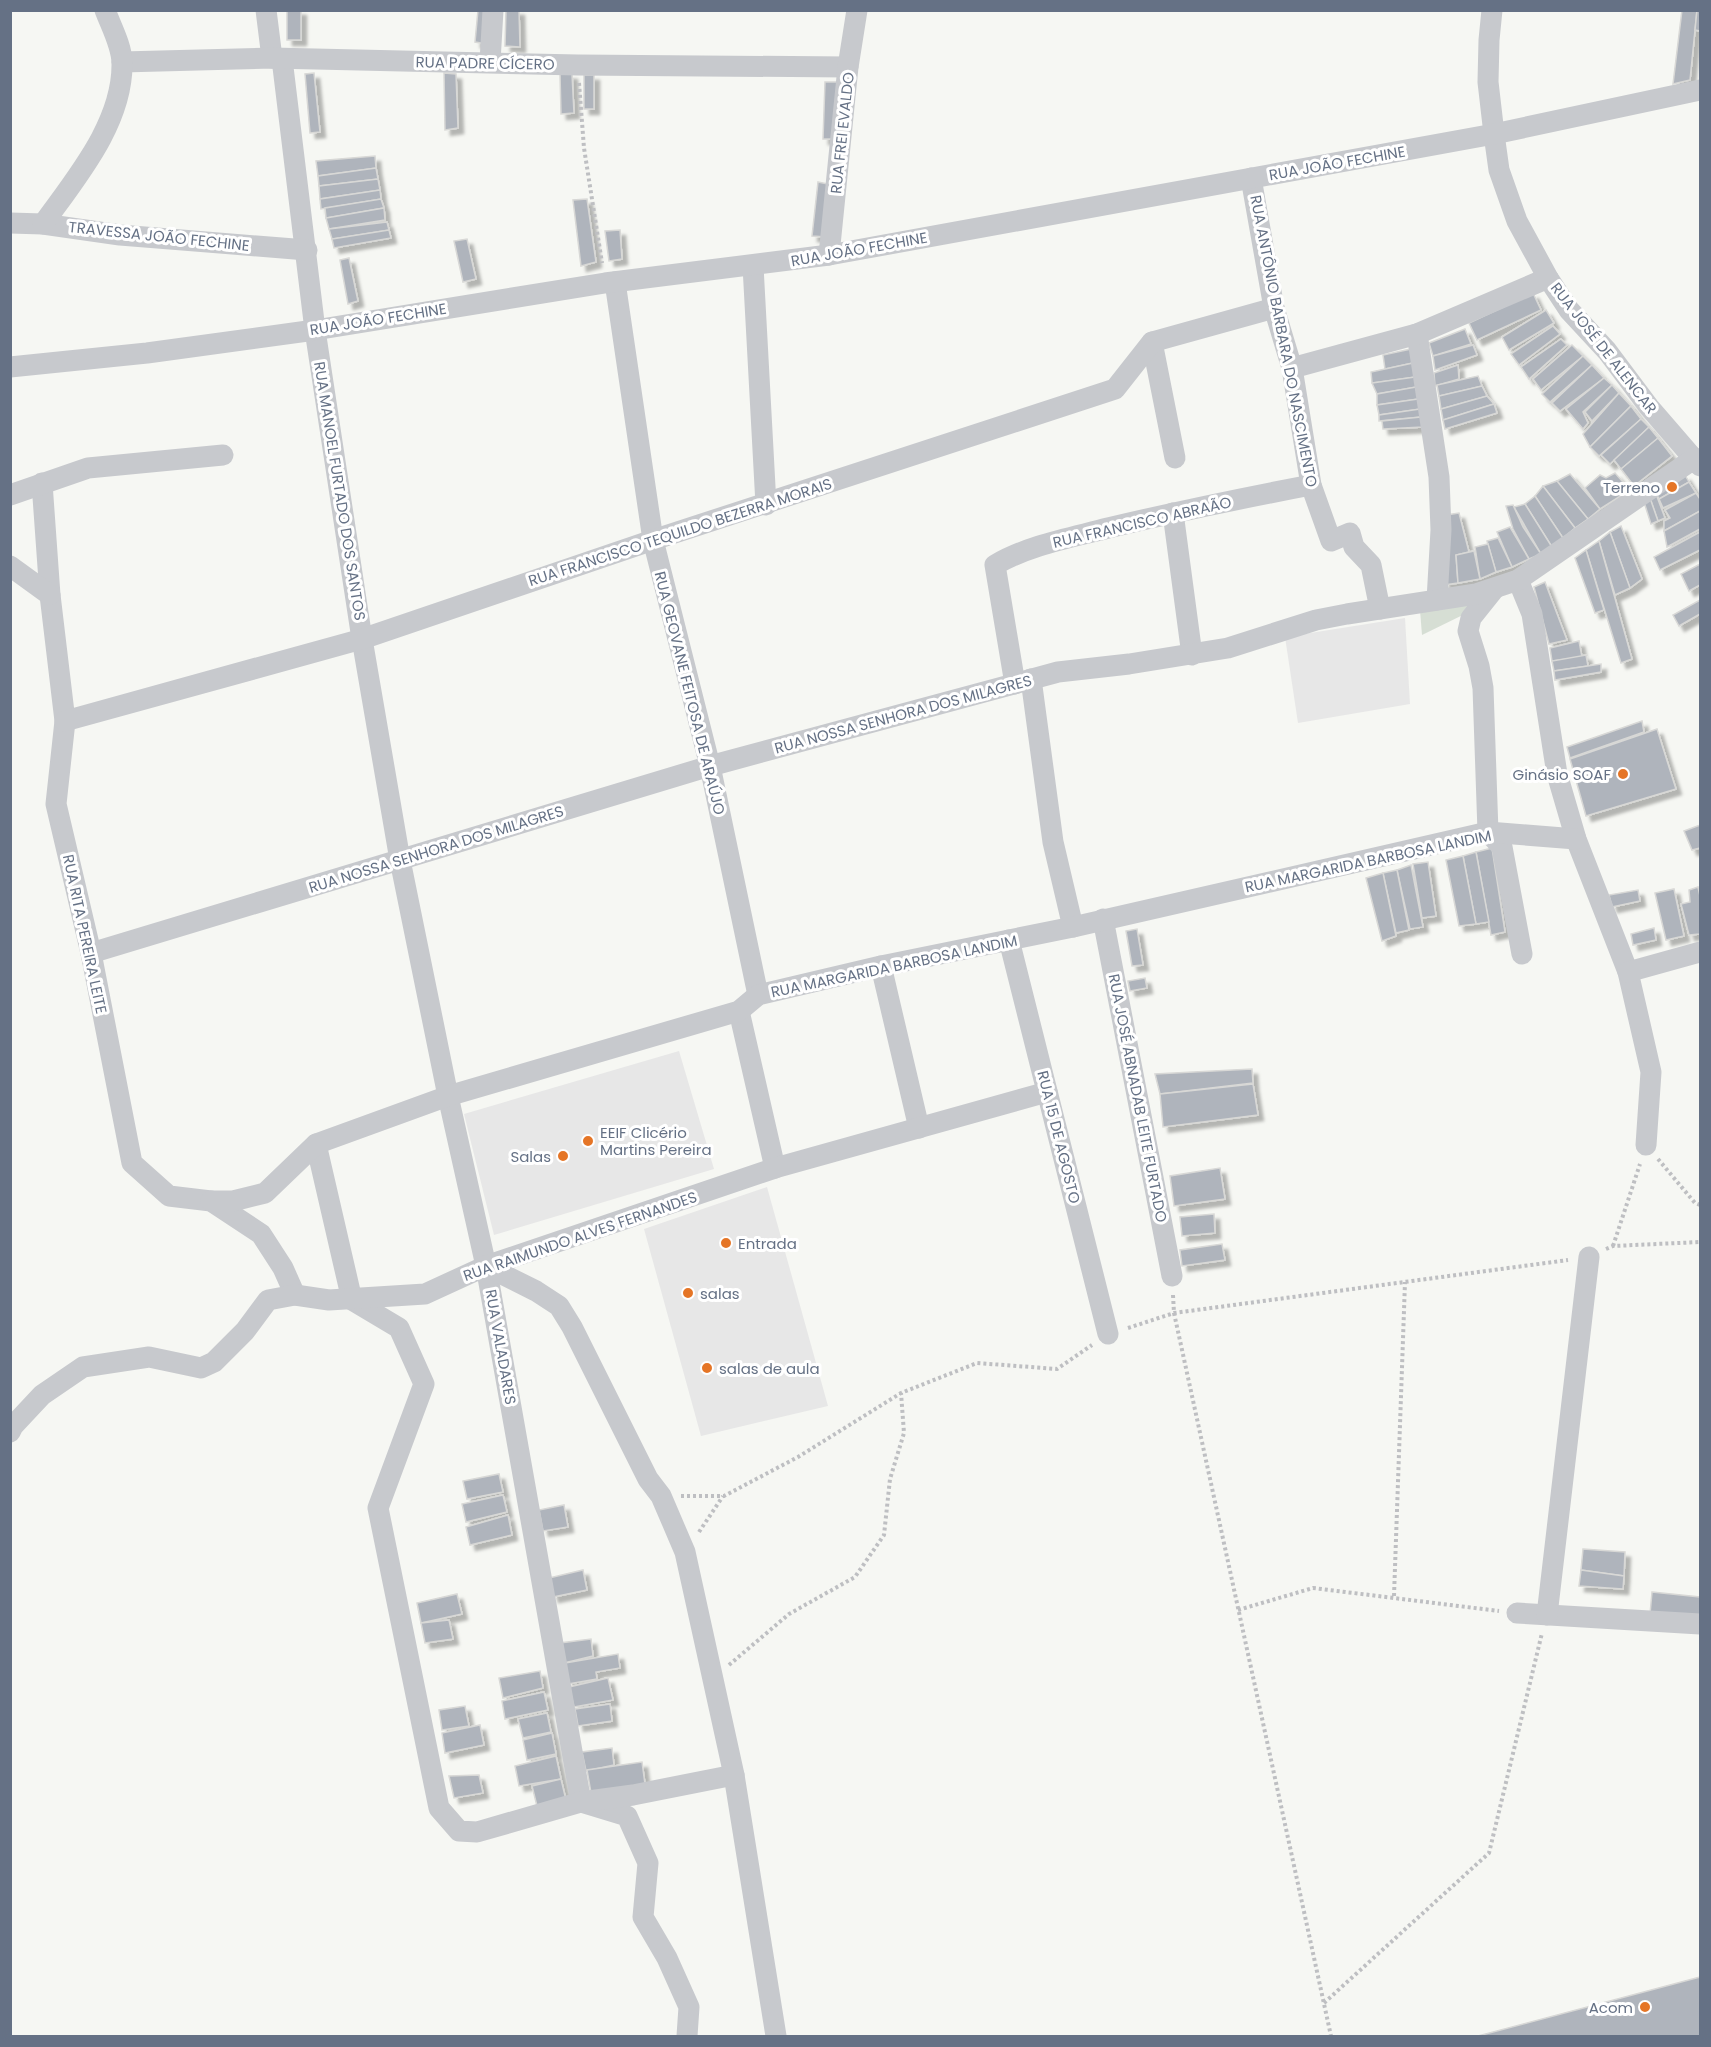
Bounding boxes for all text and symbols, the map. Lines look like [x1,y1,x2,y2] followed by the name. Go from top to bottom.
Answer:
[415,51,555,75] street label: RUA PADRE CÍCERO
[825,71,859,195] street label: RUA FREI EVALDO
[1267,141,1407,185] street label: RUA JOÃO FECHINE
[1245,193,1323,489] street label: RUA ANTÔNIO BARBARA DO NASCIMENTO
[68,216,250,256] street label: TRAVESSA JOÃO FECHINE
[789,227,929,271] street label: RUA JOÃO FECHINE
[1546,278,1662,418] street label: RUA JOSÉ DE ALENCAR
[308,298,448,340] street label: RUA JOÃO FECHINE
[309,360,371,622] street label: RUA MANOEL FURTADO DOS SANTOS
[526,473,834,591] street label: RUA FRANCISCO TEQUILDO BEZERRA MORAIS
[1603,477,1660,498] place label: Terreno
[1665,480,1679,494] marker: Terreno
[1051,491,1234,553] street label: RUA FRANCISCO ABRAÃO
[650,569,731,817] street label: RUA GEOVANE FEITOSA DE ARAÚJO
[772,669,1034,759] street label: RUA NOSSA SENHORA DOS MILAGRES
[1513,764,1611,785] place label: Ginásio SOAF
[1616,767,1630,781] marker: Ginásio SOAF
[306,800,566,898] street label: RUA NOSSA SENHORA DOS MILAGRES
[1243,825,1493,897] street label: RUA MARGARIDA BARBOSA LANDIM
[58,852,112,1016] street label: RUA RITA PEREIRA LEITE
[769,930,1019,1002] street label: RUA MARGARIDA BARBOSA LANDIM
[1104,972,1172,1224] street label: RUA JOSÉ ABNADAB LEITE FURTADO
[1032,1068,1086,1206] street label: RUA 15 DE AGOSTO
[600,1122,712,1160] place label: EEIF Clicério Martins Pereira
[581,1134,595,1148] marker: EEIF Clicério Martins Pereira
[510,1146,551,1167] place label: Salas
[556,1149,570,1163] marker: Salas
[460,1186,700,1286] street label: RUA RAIMUNDO ALVES FERNANDES
[738,1233,797,1254] place label: Entrada
[719,1236,733,1250] marker: Entrada
[700,1283,740,1304] place label: salas
[681,1286,695,1300] marker: salas
[481,1288,521,1406] street label: RUA VALADARES
[719,1358,820,1379] place label: salas de aula
[700,1361,714,1375] marker: salas de aula
[1589,1997,1633,2018] place label: Acom
[1638,2000,1652,2014] marker: Acom

